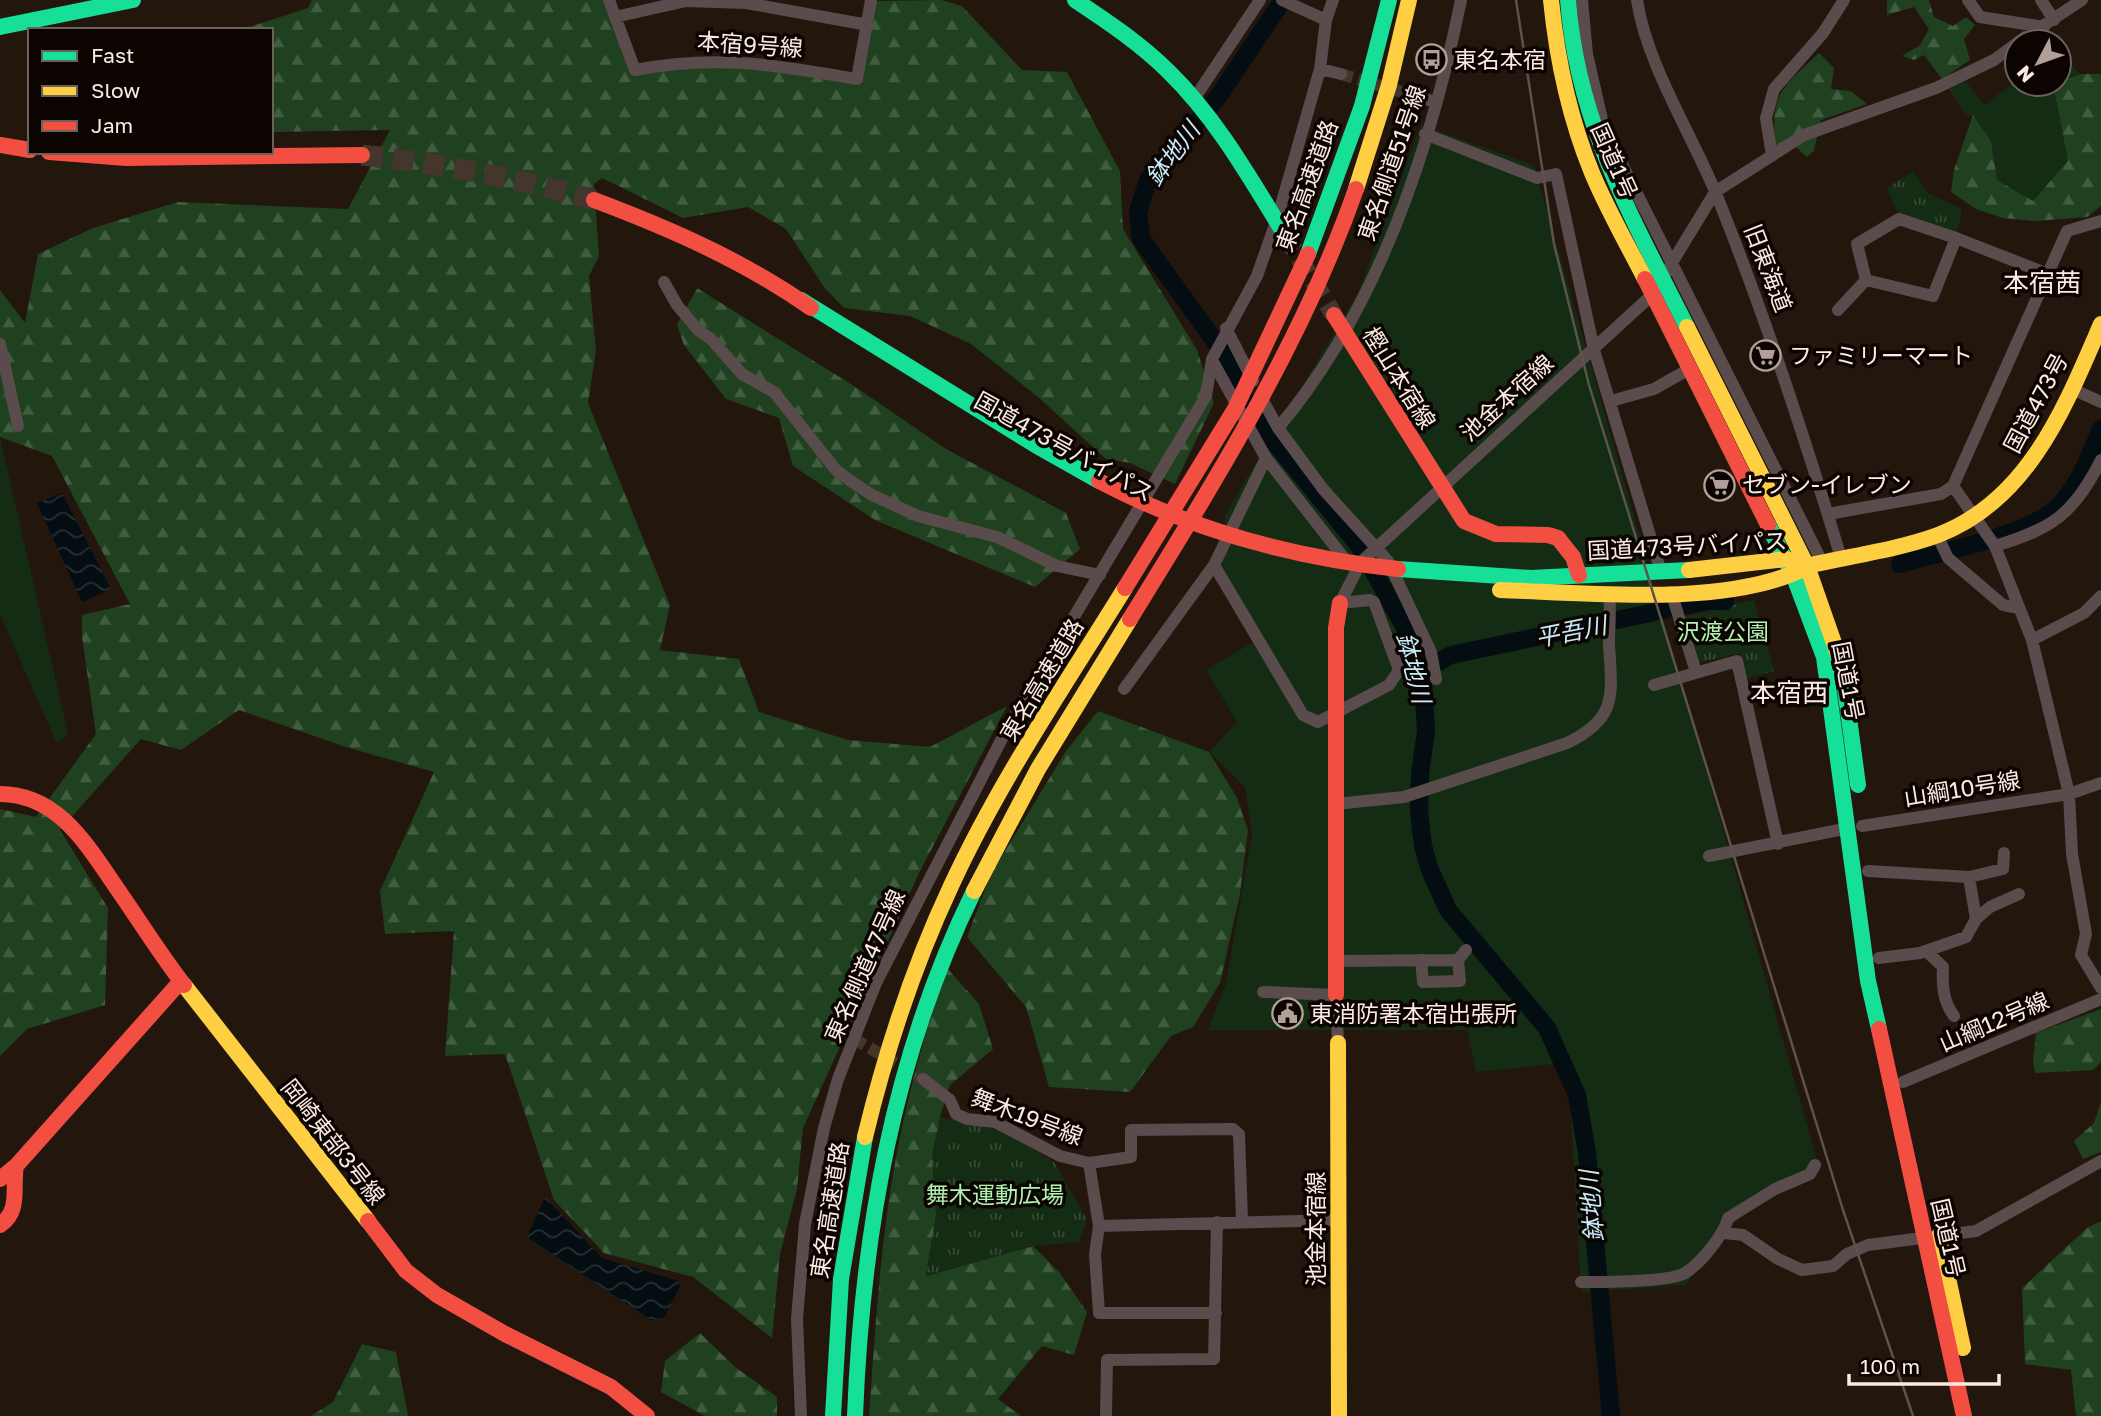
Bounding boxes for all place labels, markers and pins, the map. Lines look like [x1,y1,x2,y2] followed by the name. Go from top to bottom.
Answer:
[1414,43,1448,77] bus stop icon: 東名本宿
[1454,45,1546,73] place label: 東名本宿
[1749,339,1783,373] supermarket icon: ファミリーマート
[1789,341,1973,369] place label: ファミリーマート
[1702,468,1736,502] supermarket icon: セブン-イレブン
[1742,470,1912,498] place label: セブン-イレブン
[1270,997,1304,1031] public building icon: 東消防署本宿出張所
[1310,999,1517,1027] place label: 東消防署本宿出張所

